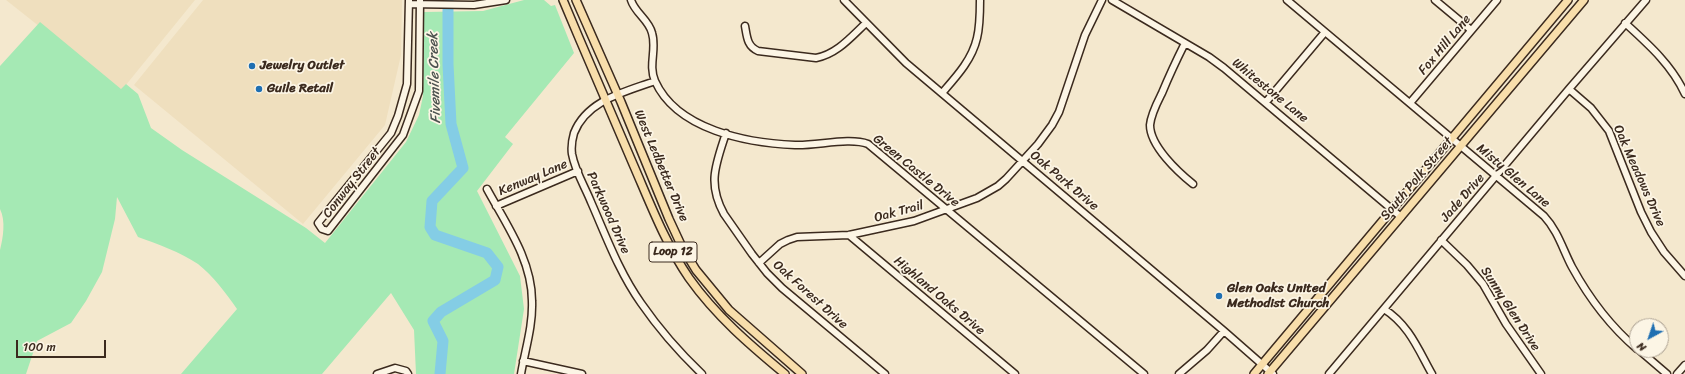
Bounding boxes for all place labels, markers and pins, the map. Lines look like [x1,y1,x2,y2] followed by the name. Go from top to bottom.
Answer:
[260,58,344,74] place label: Jewelry Outlet
[247,61,257,71] marker: Jewelry Outlet
[267,81,333,97] place label: Guile Retail
[254,84,264,94] marker: Guile Retail
[1227,281,1329,312] place label: Glen Oaks United Methodist Church
[1214,291,1224,301] marker: Glen Oaks United Methodist Church

